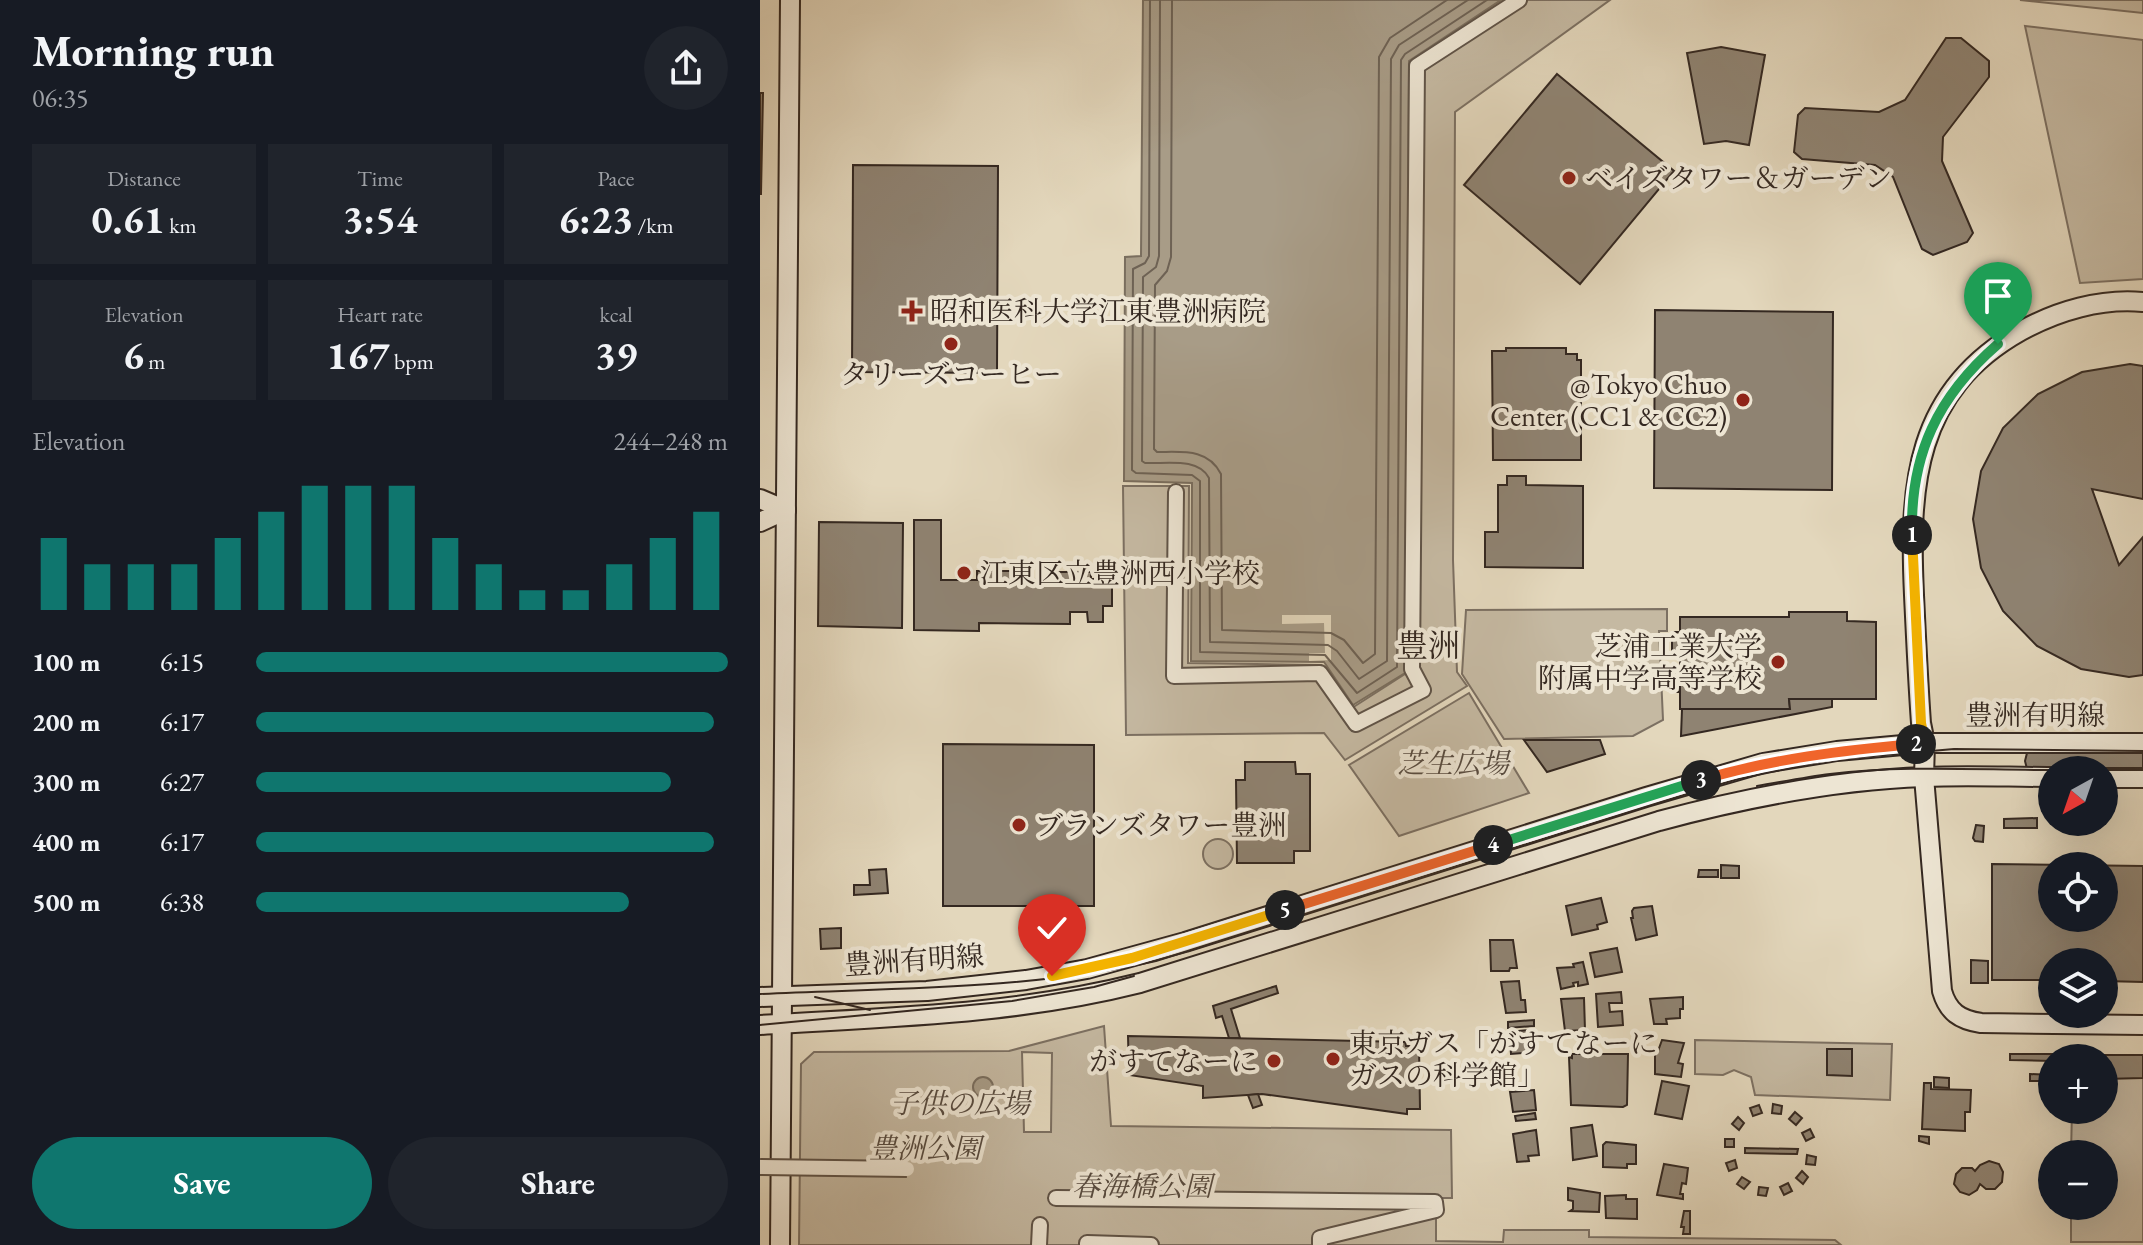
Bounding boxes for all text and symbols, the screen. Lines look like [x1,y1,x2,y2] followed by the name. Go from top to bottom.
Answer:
[32,22,274,79] text: Morning run
[644,26,728,110] button: share
[32,81,88,115] text: 06:35
[1585,160,1892,196] place label: ベイズタワー＆ガーデン
[107,164,181,193] text: Distance
[357,164,403,193] text: Time
[598,164,634,193] text: Pace
[1560,169,1578,187] marker: ベイズタワー＆ガーデン
[91,193,165,245] text: 0.61
[343,193,417,245] text: 3:54
[558,193,633,245] text: 6:23
[165,211,197,240] text: km
[633,211,674,240] text: /km
[1964,262,2032,344] pin
[1976,274,2020,318] icon: arrive
[930,293,1266,329] place label: 昭和医科大学江東豊洲病院
[104,300,184,329] text: Elevation
[337,300,423,329] text: Heart rate
[599,300,633,329] text: kcal
[901,300,923,322] marker: 昭和医科大学江東豊洲病院
[123,329,144,381] text: 6
[326,329,390,381] text: 167
[595,329,637,381] text: 39
[942,335,960,353] marker: タリーズコーヒー
[144,347,165,376] text: m
[390,347,434,376] text: bpm
[840,356,1062,392] place label: タリーズコーヒー
[1490,366,1727,434] place label: @Tokyo Chuo Center (CC1 & CC2)
[1734,391,1752,409] marker: @Tokyo Chuo Center (CC1 & CC2)
[32,424,126,458] text: Elevation
[613,424,728,458] text: 244–248 m
[1892,515,1932,555] pin: 1
[1906,520,1918,549] text: 1
[980,555,1260,591] place label: 江東区立豊洲西小学校
[955,564,973,582] marker: 江東区立豊洲西小学校
[1396,625,1460,667] district label: 豊洲
[1538,628,1762,696] place label: 芝浦工業大学 附属中学高等学校
[32,645,100,679] text: 100 m
[160,645,204,679] text: 6:15
[1769,653,1787,671] marker: 芝浦工業大学 附属中学高等学校
[1965,697,2105,733] street label: 豊洲有明線
[32,705,100,739] text: 200 m
[160,705,204,739] text: 6:17
[1896,724,1936,764] pin: 2
[1910,729,1922,758] text: 2
[1397,745,1512,781] park label: 芝生広場
[2038,756,2118,836] north arrow
[2038,756,2118,1220] map controls
[1681,760,1721,800] pin: 3
[32,765,100,799] text: 300 m
[160,765,204,799] text: 6:27
[1695,765,1707,794] text: 3
[1035,807,1286,843] place label: ブランズタワー豊洲
[1010,816,1028,834] marker: ブランズタワー豊洲
[32,825,100,859] text: 400 m
[160,825,204,859] text: 6:17
[1473,825,1513,865] pin: 4
[1487,830,1499,859] text: 4
[2038,852,2118,932] button: locate
[32,885,100,919] text: 500 m
[160,885,204,919] text: 6:38
[1265,890,1305,930] pin: 5
[1018,894,1086,976] pin
[1279,895,1291,924] text: 5
[1030,906,1074,950] icon: check
[843,937,985,983] street label: 豊洲有明線
[2038,948,2118,1028] button: layers
[1349,1025,1658,1093] place label: 東京ガス「がすてなーに ガスの科学館」
[1089,1043,1258,1079] place label: がすてなーに
[2038,1044,2118,1124] button: +
[1324,1050,1342,1068] marker: 東京ガス「がすてなーに ガスの科学館」
[1265,1052,1283,1070] marker: がすてなーに
[890,1085,1033,1121] park label: 子供の広場
[869,1130,985,1166] park label: 豊洲公園
[32,1137,372,1229] button: Save
[388,1137,728,1229] button: Share
[2038,1140,2118,1220] button: −
[1072,1168,1216,1204] park label: 春海橋公園

